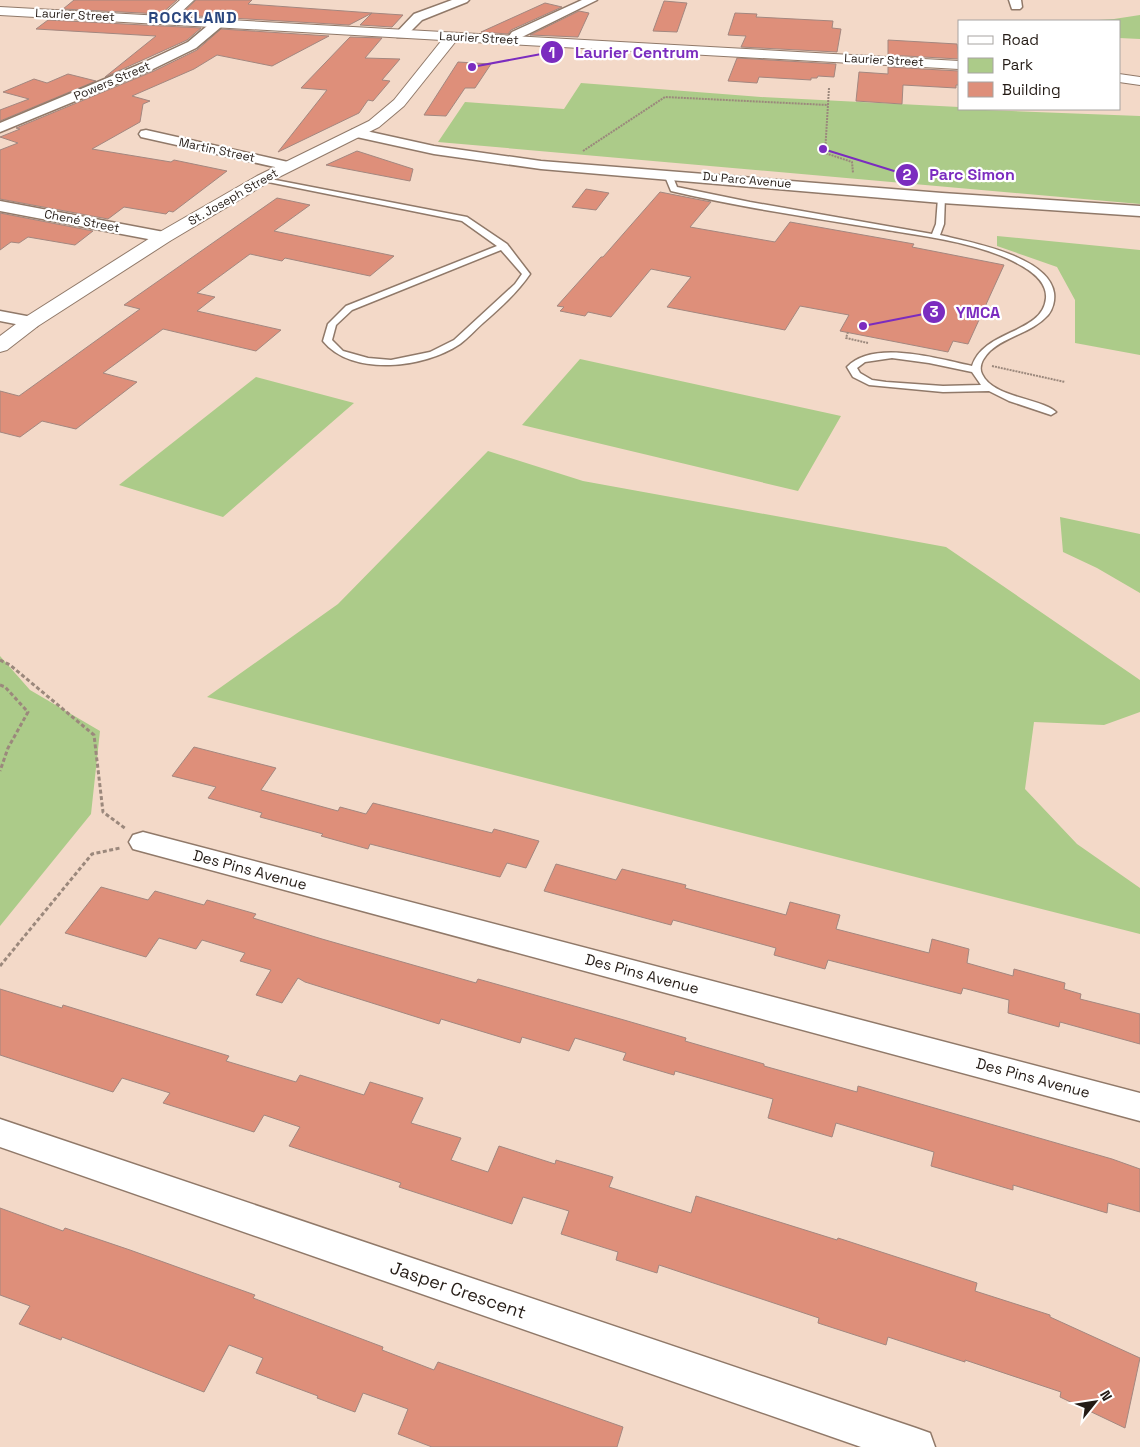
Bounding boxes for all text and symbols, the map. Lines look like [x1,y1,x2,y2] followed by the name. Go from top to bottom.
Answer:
[35,5,115,25] street label: Laurier Street
[148,7,238,28] district label: ROCKLAND
[958,20,1120,110] legend
[439,28,519,48] street label: Laurier Street
[1002,30,1039,49] text: Road
[540,37,709,68] callout: Laurier Centrum
[575,42,699,63] text: Laurier Centrum
[549,43,555,62] text: 1
[844,50,924,70] street label: Laurier Street
[1002,55,1033,74] text: Park
[71,58,153,104] street label: Powers Street
[1002,80,1061,99] text: Building
[177,134,257,166] street label: Martin Street
[895,159,1025,190] callout: Parc Simon
[929,164,1015,185] text: Parc Simon
[185,165,281,229] street label: St. Joseph Street
[903,165,912,184] text: 2
[702,168,792,192] street label: Du Parc Avenue
[43,206,121,236] street label: Chené Street
[921,297,1011,328] callout: YMCA
[929,302,939,321] text: 3
[956,302,1000,323] text: YMCA
[191,845,309,894] street label: Des Pins Avenue
[583,949,701,998] street label: Des Pins Avenue
[974,1053,1092,1102] street label: Des Pins Avenue
[387,1255,529,1324] street label: Jasper Crescent
[1070,1377,1120,1427] north arrow
[1096,1387,1116,1404] text: N

